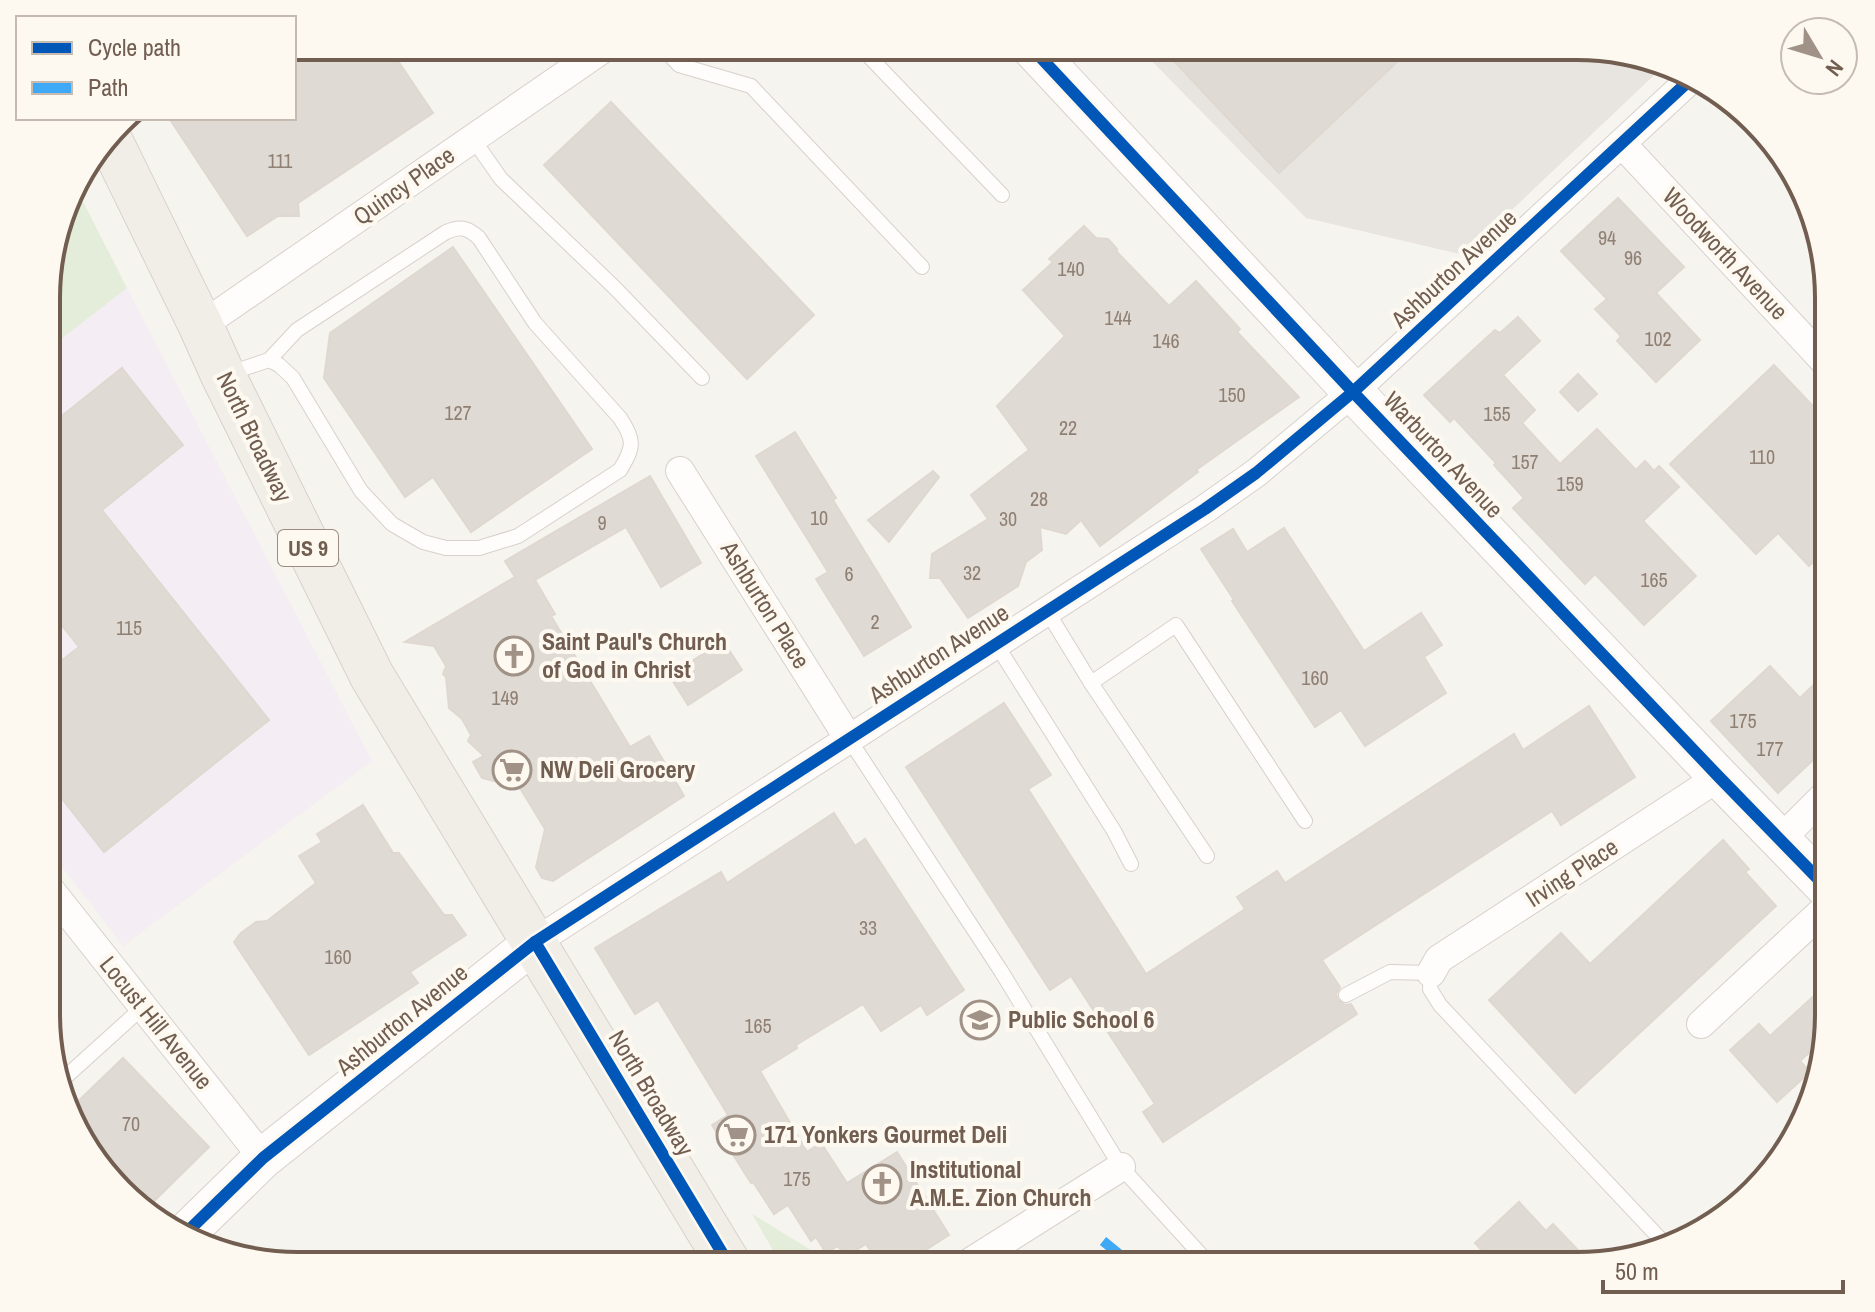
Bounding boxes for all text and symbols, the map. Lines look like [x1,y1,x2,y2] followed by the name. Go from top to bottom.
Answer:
[16,16,296,120] legend
[1779,16,1859,96] north arrow
[88,31,181,63] text: Cycle path
[1819,54,1851,83] text: N
[88,71,129,103] text: Path
[346,139,461,232] street label: Quincy Place
[268,147,292,174] house number: 111
[1656,180,1795,326] street label: Woodworth Avenue
[1383,202,1523,335] street label: Ashburton Avenue
[1598,224,1616,251] house number: 94
[1624,244,1642,271] house number: 96
[1057,255,1085,282] house number: 140
[1104,304,1132,331] house number: 144
[1644,325,1672,352] house number: 102
[1152,327,1180,354] house number: 146
[210,366,300,507] street label: North Broadway
[1218,381,1246,408] house number: 150
[1377,384,1511,524] street label: Warburton Avenue
[444,399,472,426] house number: 127
[1483,400,1511,427] house number: 155
[1059,414,1077,441] house number: 22
[1749,443,1775,470] house number: 110
[1511,448,1539,475] house number: 157
[1556,470,1584,497] house number: 159
[1030,485,1048,512] house number: 28
[810,504,828,531] house number: 10
[999,505,1017,532] house number: 30
[597,509,607,536] house number: 9
[278,530,338,566] road number: US 9
[713,534,818,674] street label: Ashburton Place
[963,559,981,586] house number: 32
[844,560,854,587] house number: 6
[1640,566,1668,593] house number: 165
[862,596,1014,711] street label: Ashburton Avenue
[870,608,880,635] house number: 2
[116,614,142,641] house number: 115
[542,625,727,685] place label: Saint Paul's Church of God in Christ
[493,635,535,677] church icon: Saint Paul's Church of God in Christ
[1301,664,1329,691] house number: 160
[491,684,519,711] house number: 149
[1729,707,1757,734] house number: 175
[1756,735,1784,762] house number: 177
[491,749,533,791] supermarket icon: NW Deli Grocery
[540,753,695,785] place label: NW Deli Grocery
[1519,830,1624,914] street label: Irving Place
[859,914,877,941] house number: 33
[324,943,352,970] house number: 160
[93,949,220,1096] street label: Locust Hill Avenue
[328,956,474,1083] street label: Ashburton Avenue
[959,999,1001,1041] school or university icon: Public School 6
[1008,1003,1155,1035] place label: Public School 6
[744,1012,772,1039] house number: 165
[602,1024,702,1161] street label: North Broadway
[122,1110,140,1137] house number: 70
[715,1114,757,1156] supermarket icon: 171 Yonkers Gourmet Deli
[764,1118,1007,1150] place label: 171 Yonkers Gourmet Deli
[910,1153,1092,1213] place label: Institutional A.M.E. Zion Church
[861,1163,903,1205] church icon: Institutional A.M.E. Zion Church
[783,1165,811,1192] house number: 175
[1603,1244,1843,1294] scale bar
[1615,1255,1659,1287] text: 50 m

